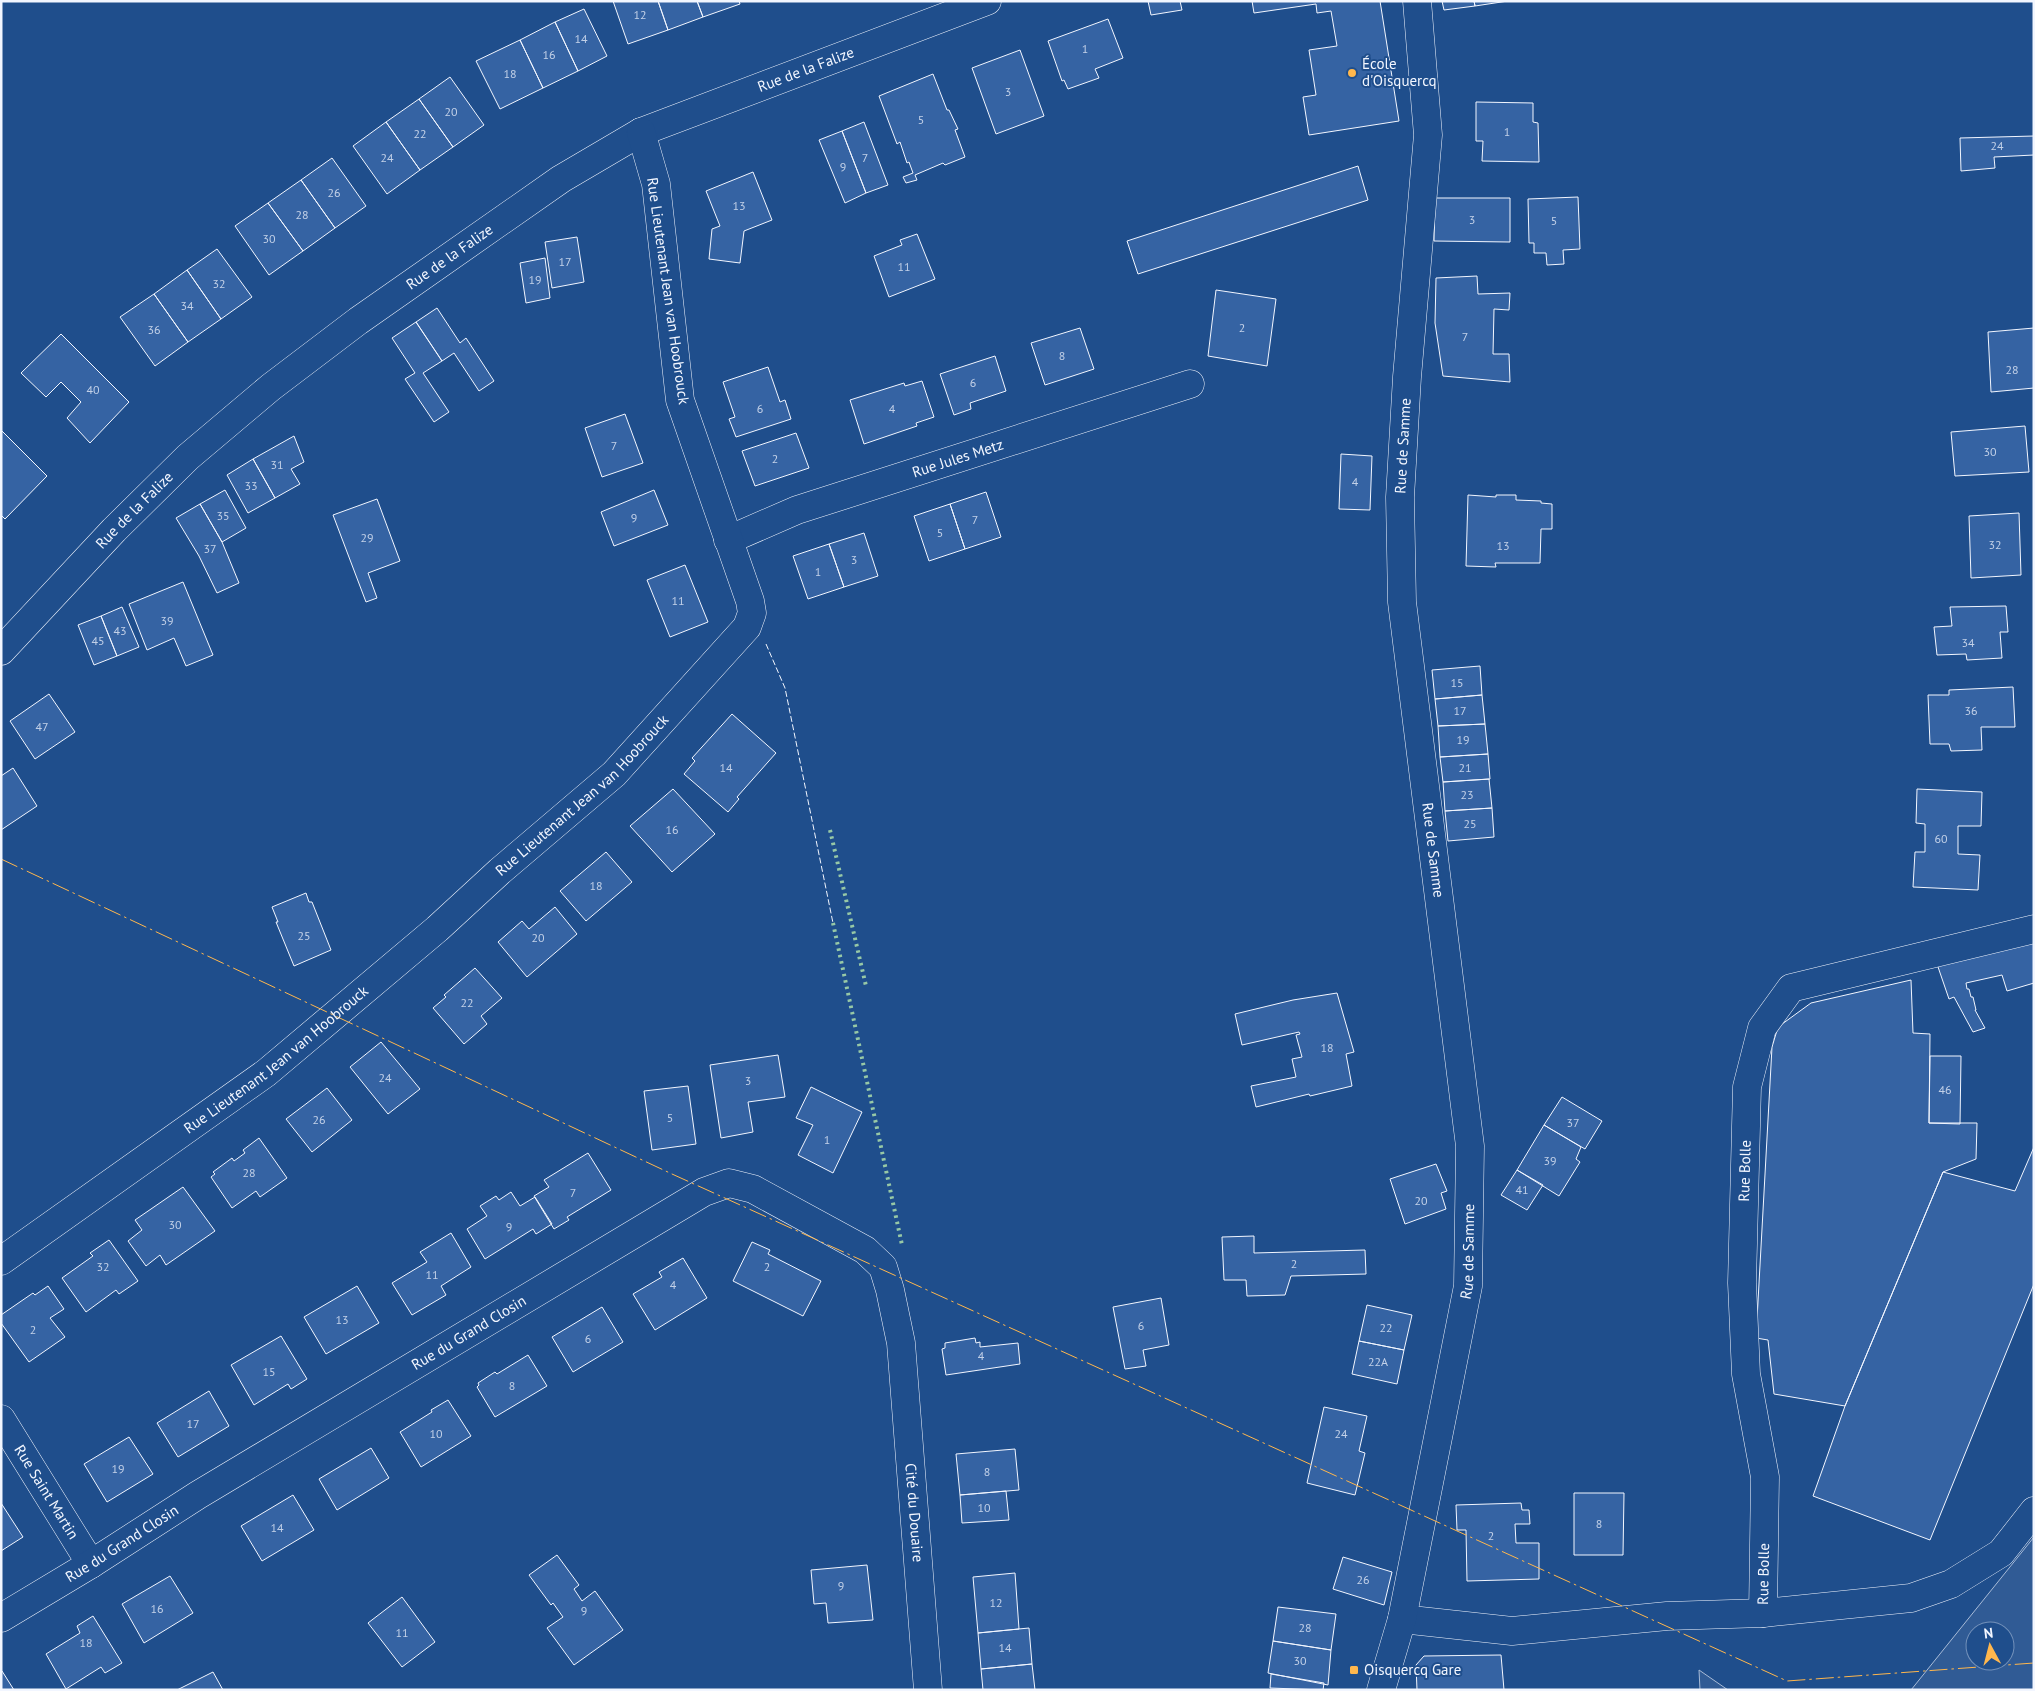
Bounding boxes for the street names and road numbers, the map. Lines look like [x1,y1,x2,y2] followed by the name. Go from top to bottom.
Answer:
[755,42,857,96] street label: Rue de la Falize
[643,176,694,407] street label: Rue Lieutenant Jean van Hoobrouck
[402,220,496,294] street label: Rue de la Falize
[1390,398,1415,494] street label: Rue de Samme
[910,435,1006,481] street label: Rue Jules Metz
[91,467,177,553] street label: Rue de la Falize
[491,710,673,880] street label: Rue Lieutenant Jean van Hoobrouck
[1418,801,1449,899] street label: Rue de Samme
[180,981,372,1137] street label: Rue Lieutenant Jean van Hoobrouck
[1734,1140,1755,1202] street label: Rue Bolle
[1456,1204,1478,1301] street label: Rue de Samme
[408,1291,529,1374] street label: Rue du Grand Closin
[10,1441,83,1542] street label: Rue Saint Martin
[901,1462,928,1563] street label: Cité du Douaire
[62,1500,182,1586] street label: Rue du Grand Closin
[1753,1543,1773,1605] street label: Rue Bolle

